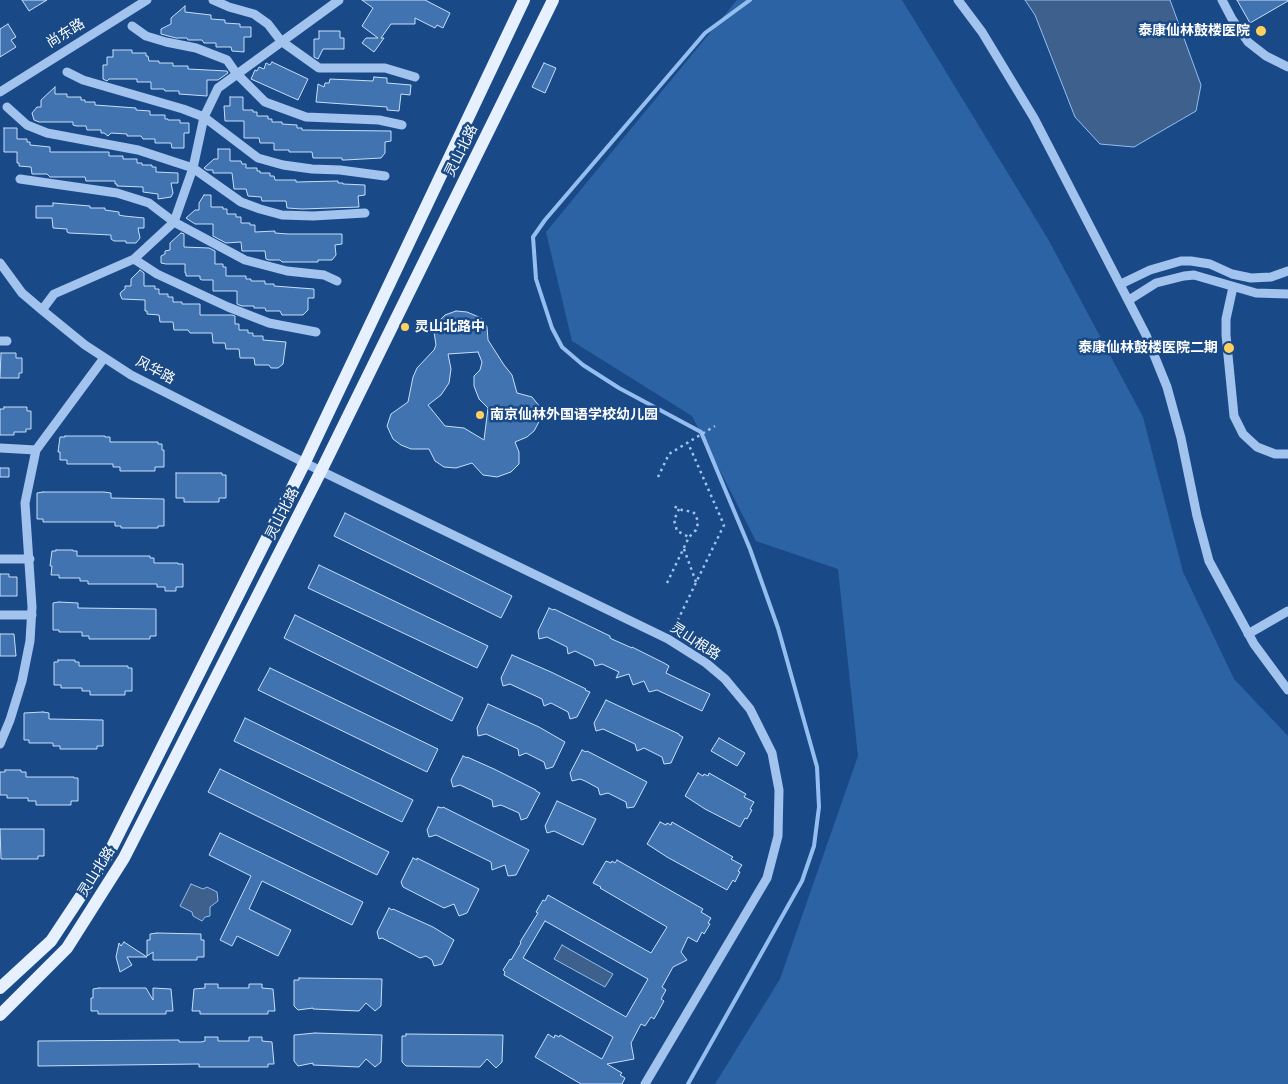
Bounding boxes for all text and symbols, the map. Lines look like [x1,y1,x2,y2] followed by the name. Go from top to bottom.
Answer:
[44,16,88,52] street label: 尚东路
[1138,23,1250,39] place label: 泰康仙林鼓楼医院
[1254,24,1268,38] marker: 泰康仙林鼓楼医院
[442,122,482,180] street label: 灵山北路
[415,319,485,335] place label: 灵山北路中
[399,321,411,333] marker: 灵山北路中
[1078,340,1218,356] place label: 泰康仙林鼓楼医院二期
[1222,341,1236,355] marker: 泰康仙林鼓楼医院二期
[133,354,177,388] street label: 风华路
[490,407,658,423] place label: 南京仙林外国语学校幼儿园
[474,409,486,421] marker: 南京仙林外国语学校幼儿园
[263,485,303,543] street label: 灵山北路
[667,620,723,664] street label: 灵山根路
[75,844,119,900] street label: 灵山北路

